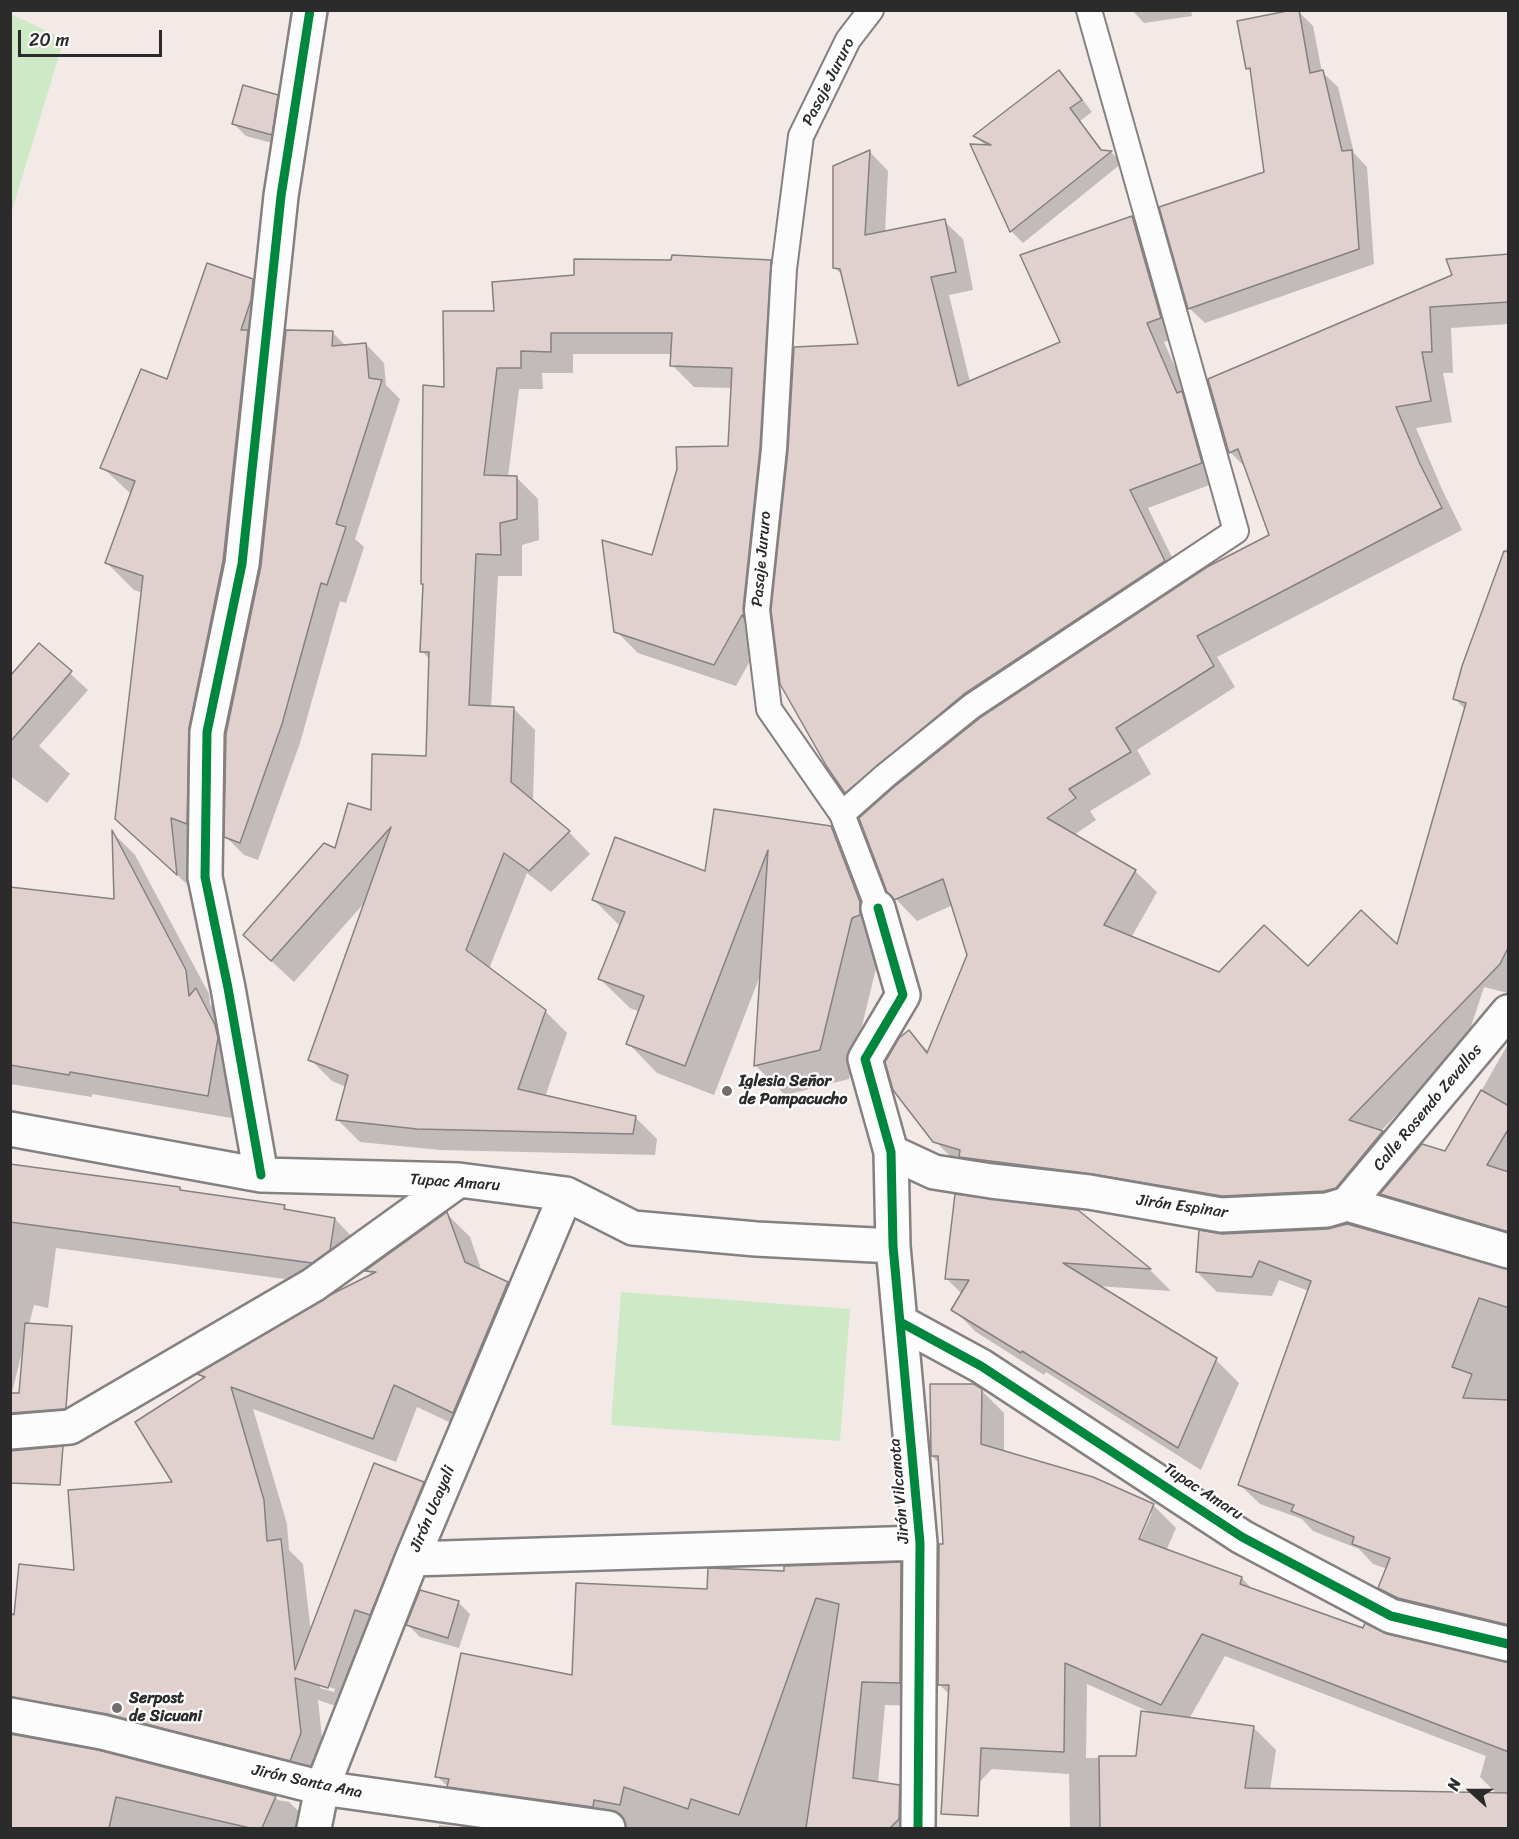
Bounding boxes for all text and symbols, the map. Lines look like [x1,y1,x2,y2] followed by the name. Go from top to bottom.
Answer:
[21,18,165,56] scale bar
[29,24,69,56] text: 20 m
[799,35,859,129] street label: Pasaje Jururo
[748,510,776,608] street label: Pasaje Jururo
[1370,1041,1486,1175] street label: Calle Rosendo Zevallos
[739,1072,847,1110] place label: Iglesia Señor de Pampacucho
[720,1084,734,1098] marker: Iglesia Señor de Pampacucho
[409,1170,501,1196] street label: Tupac Amaru
[1135,1191,1229,1223] street label: Jirón Espinar
[886,1438,914,1544] street label: Jirón Vilcanota
[1160,1459,1246,1525] street label: Tupac Amaru
[406,1463,460,1555] street label: Jirón Ucayali
[129,1689,202,1727] place label: Serpost de Sicuani
[110,1701,124,1715] marker: Serpost de Sicuani
[250,1761,364,1803] street label: Jirón Santa Ana
[1441,1761,1501,1821] north arrow
[1438,1774,1469,1795] text: N

